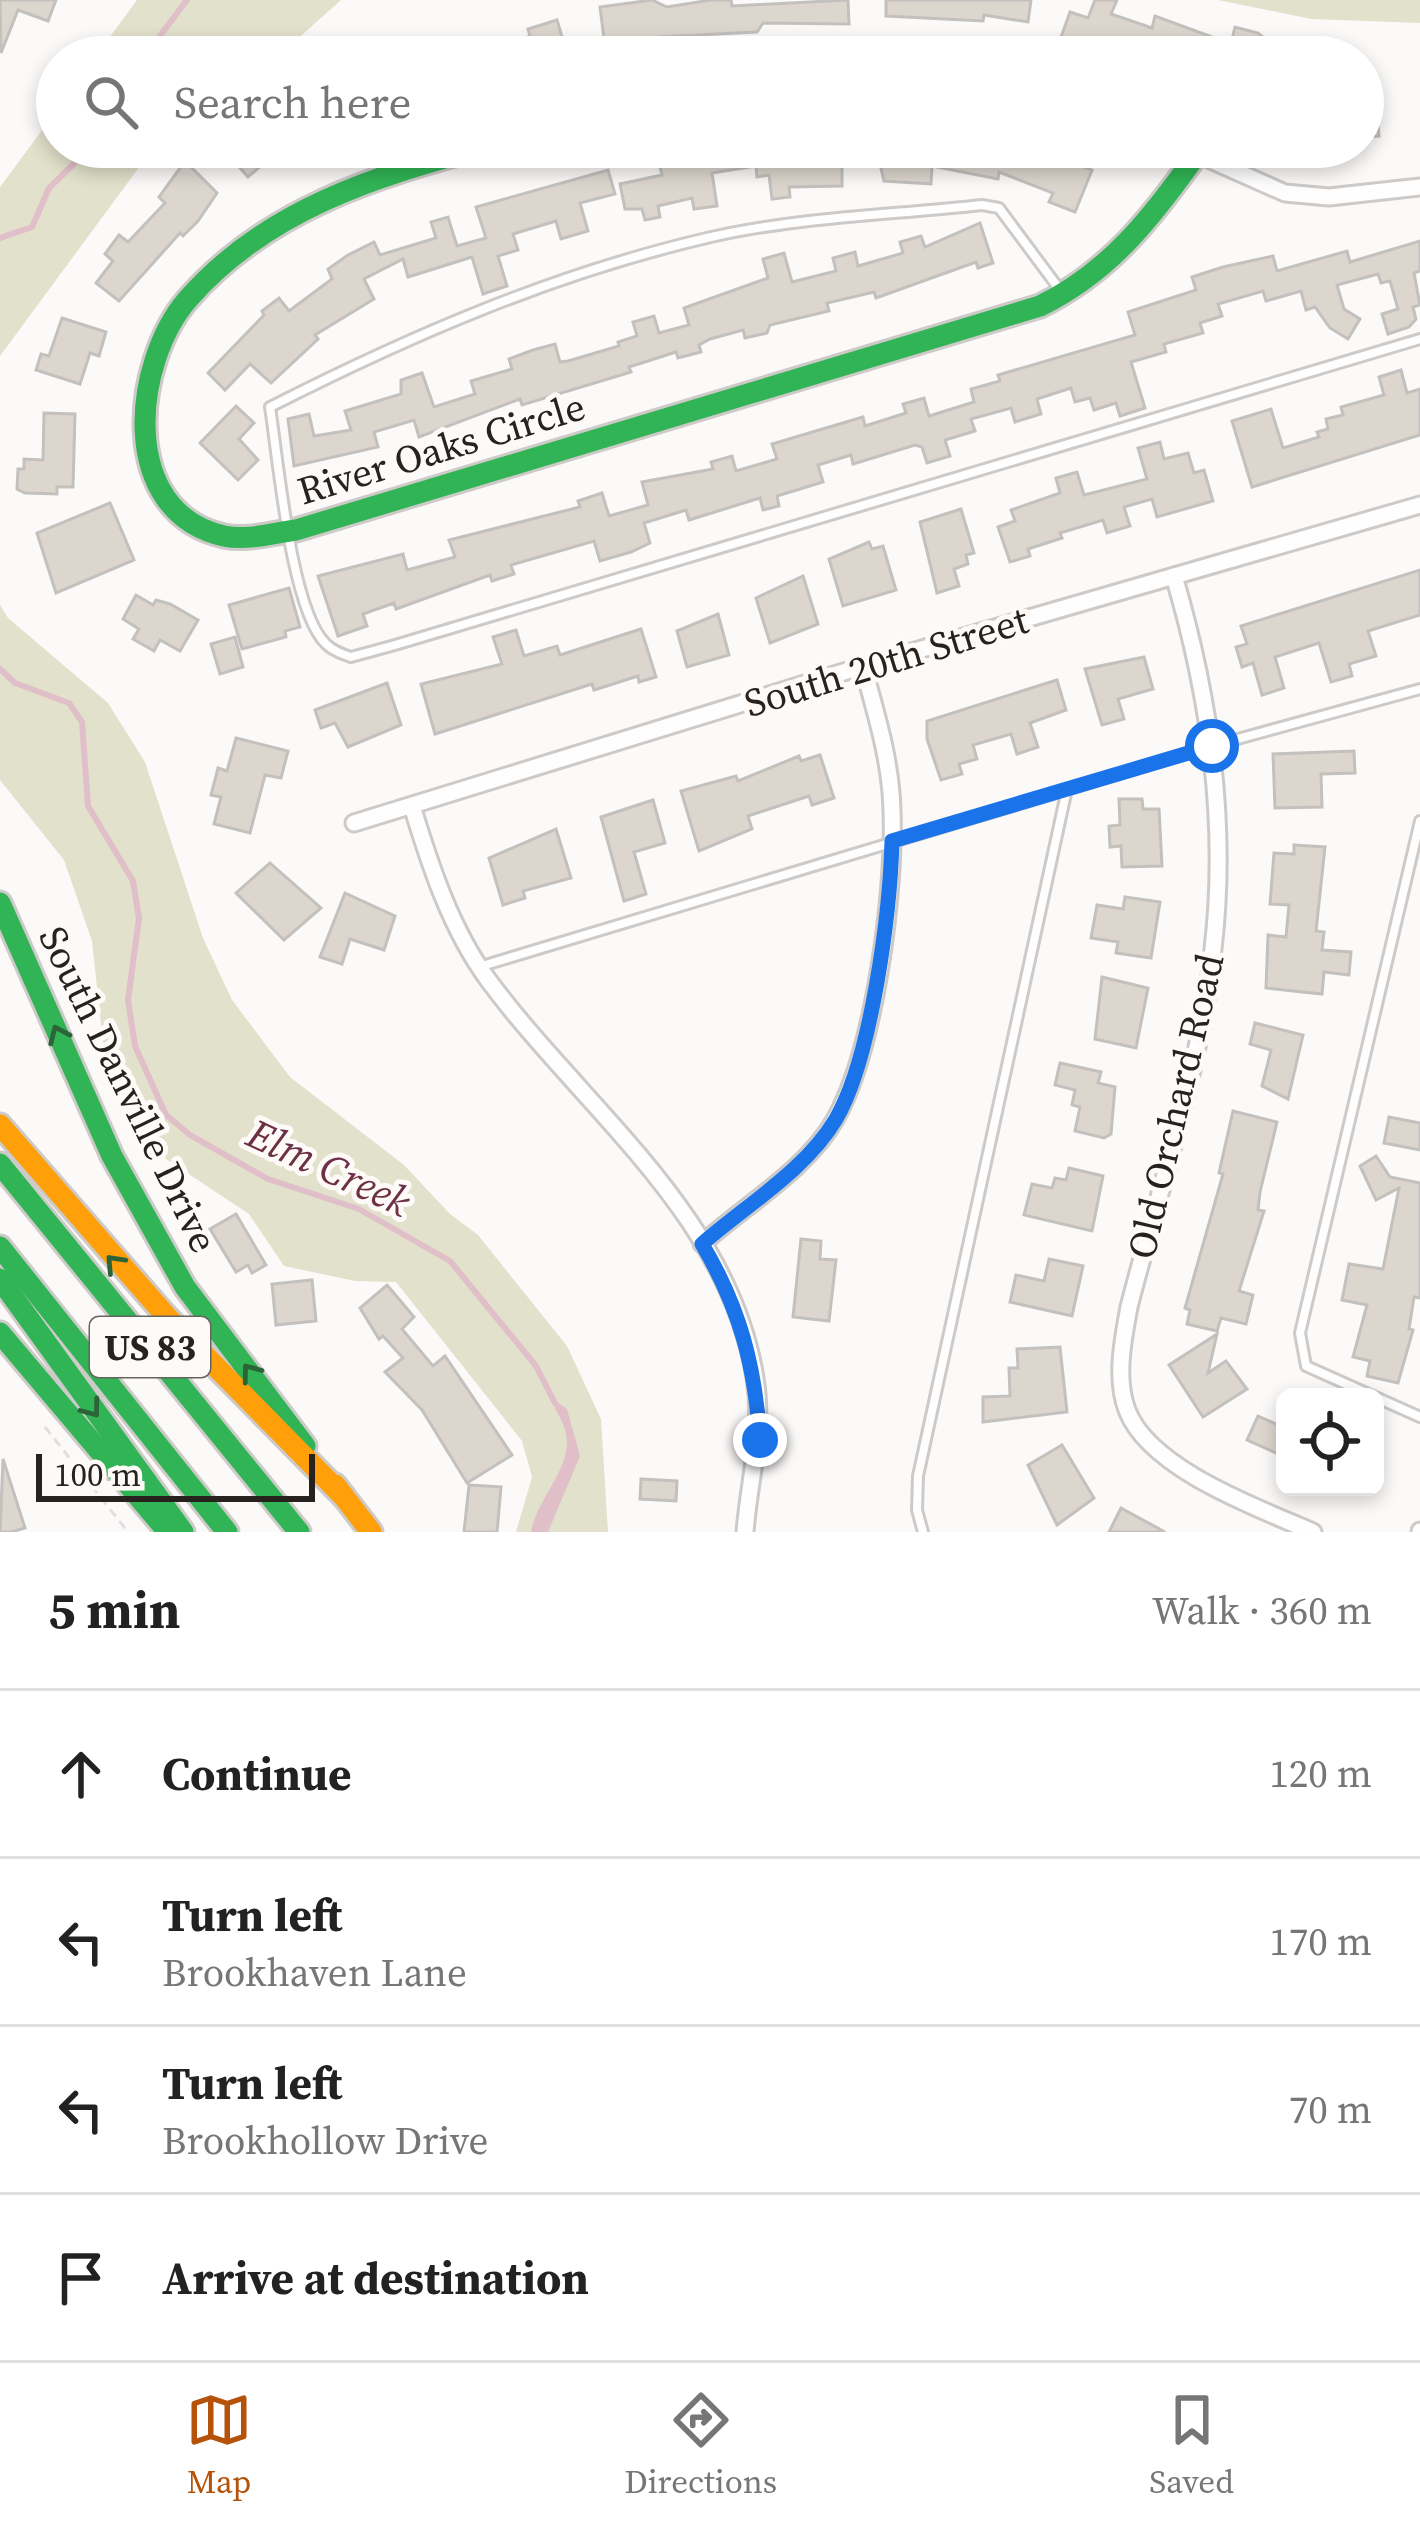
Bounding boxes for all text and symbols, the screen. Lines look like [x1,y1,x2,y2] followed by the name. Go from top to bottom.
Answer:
[36,36,1384,168] search box
[78,69,144,135] icon: search
[174,71,411,133] text: Search here
[291,380,591,517] street label: River Oaks Circle
[738,593,1035,730] street label: South 20th Street
[1185,719,1239,773] route start
[27,917,230,1261] street label: South Danville Drive
[1115,948,1236,1264] street label: Old Orchard Road
[48,1025,72,1046] one-way arrow
[237,1103,420,1230] water label: Elm Creek
[107,1255,128,1276] one-way arrow
[90,1317,210,1377] road number: US 83
[242,1364,264,1385] one-way arrow
[1276,1388,1384,1496] map controls
[1276,1388,1384,1496] button: locate
[77,1396,99,1417] one-way arrow
[733,1413,787,1467] route end
[36,1448,315,1501] scale bar
[54,1452,141,1497] text: 100 m
[48,1575,180,1645] text: 5 min
[1152,1584,1372,1637] text: Walk · 360 m
[48,1741,114,1807] icon: ahead
[162,1743,351,1805] text: Continue
[1269,1747,1372,1800] text: 120 m
[162,1884,342,1946] text: Turn left
[48,1909,114,1975] icon: left
[1269,1915,1372,1968] text: 170 m
[162,1946,467,1999] text: Brookhaven Lane
[162,2052,342,2114] text: Turn left
[48,2077,114,2143] icon: left
[1289,2083,1372,2136] text: 70 m
[162,2114,488,2167] text: Brookhollow Drive
[48,2245,114,2311] icon: arrive
[162,2247,589,2309] text: Arrive at destination
[186,2387,252,2504] tab: Map
[624,2387,777,2504] tab: Directions
[1149,2387,1234,2504] tab: Saved

